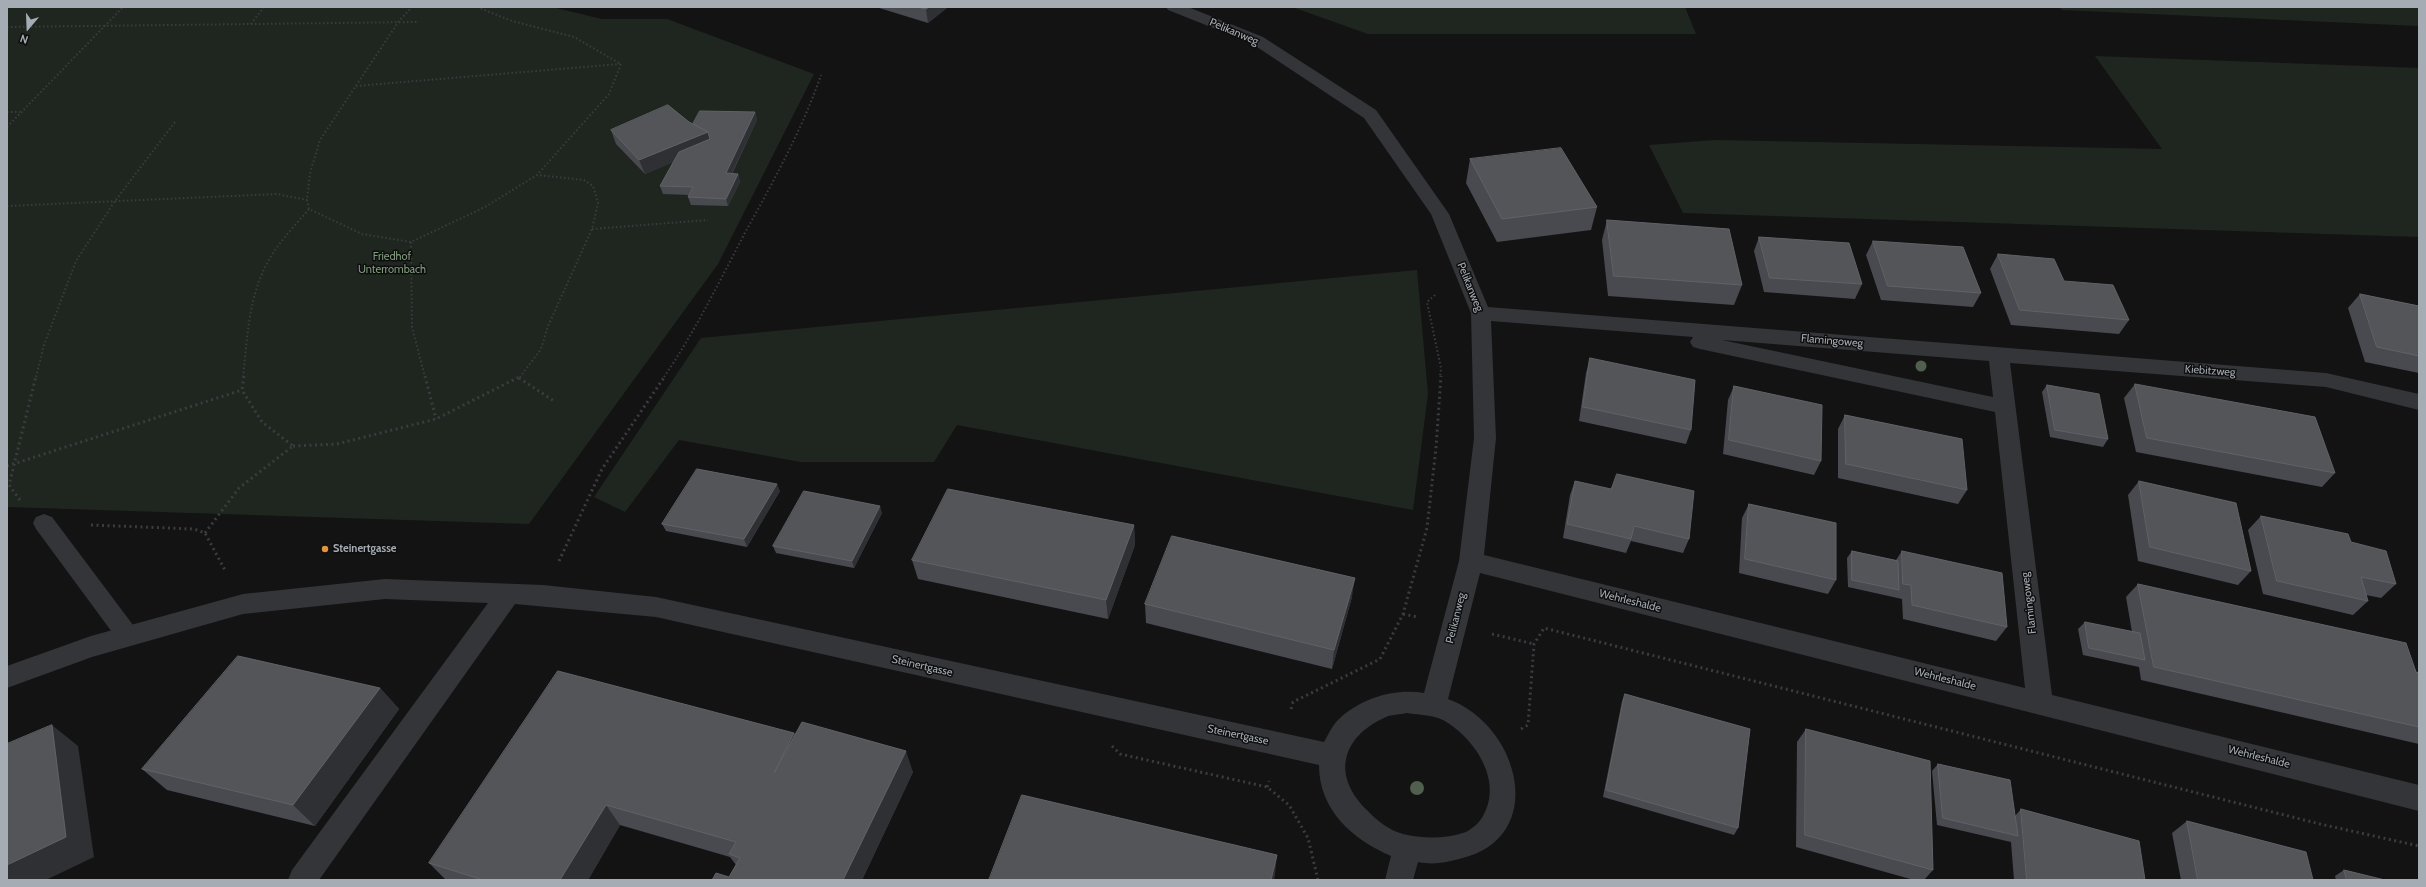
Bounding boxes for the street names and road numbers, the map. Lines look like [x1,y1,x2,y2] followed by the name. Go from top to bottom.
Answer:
[1208,16,1260,48] street label: Pelikanweg
[1454,260,1486,314] street label: Pelikanweg
[1800,332,1864,350] street label: Flamingoweg
[2184,363,2236,379] street label: Kiebitzweg
[2019,571,2039,635] street label: Flamingoweg
[1598,587,1662,615] street label: Wehrleshalde
[1443,591,1469,645] street label: Pelikanweg
[890,653,954,679] street label: Steinertgasse
[1913,665,1977,693] street label: Wehrleshalde
[1206,722,1270,748] street label: Steinertgasse
[2227,743,2291,771] street label: Wehrleshalde

